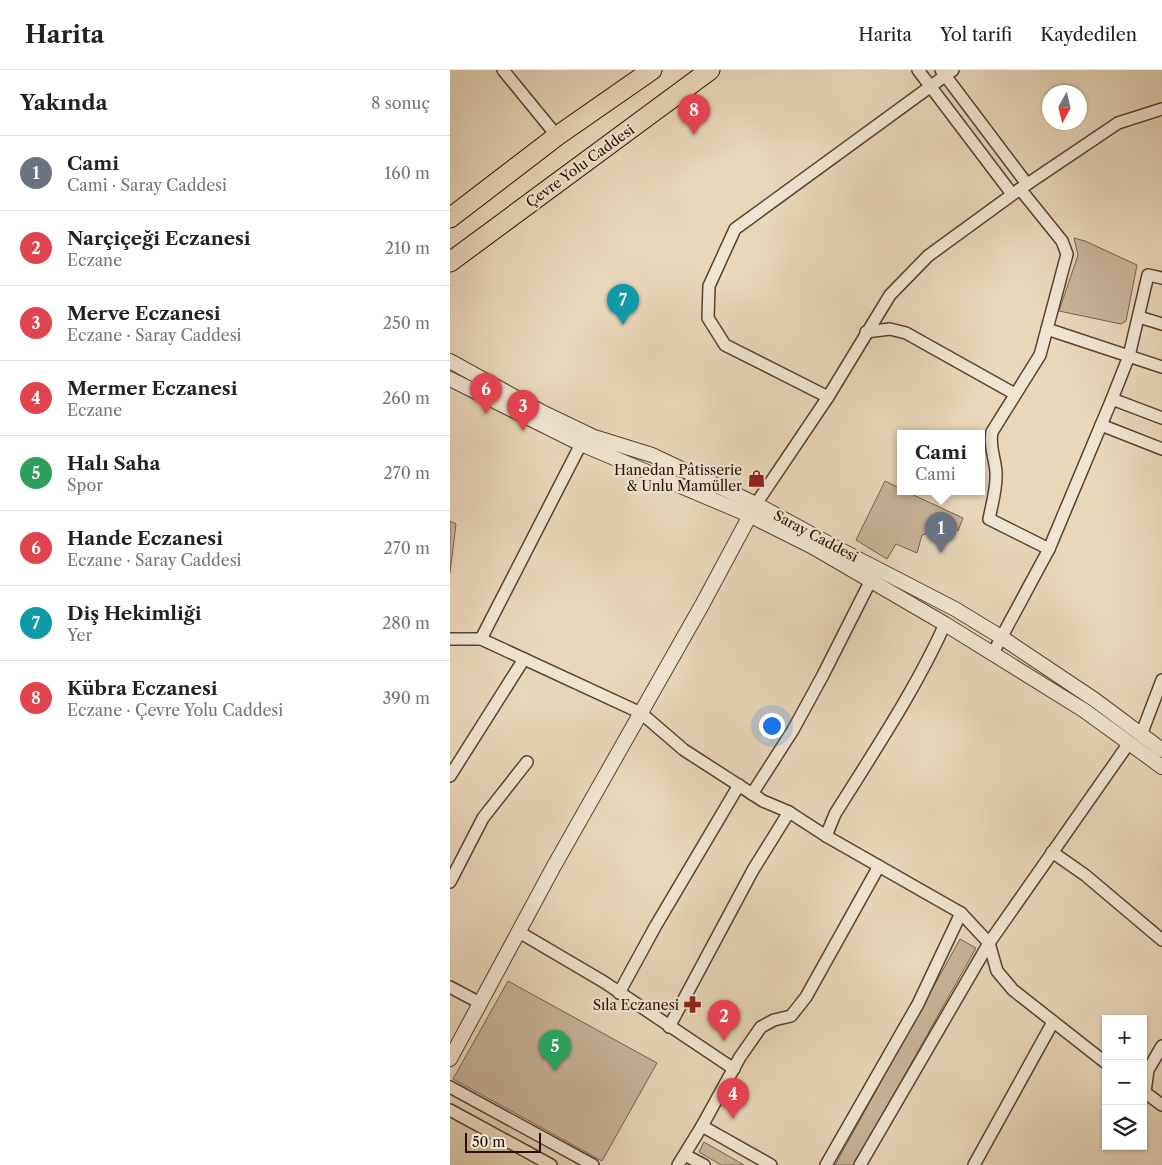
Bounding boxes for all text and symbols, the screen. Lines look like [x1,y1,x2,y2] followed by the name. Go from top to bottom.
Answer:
[25,20,104,49] text: Harita
[858,24,912,46] text: Harita
[940,24,1012,46] text: Yol tarifi
[1040,24,1137,46] text: Kaydedilen
[1042,85,1087,130] north arrow
[20,90,108,115] text: Yakında
[371,93,430,113] text: 8 sonuç
[678,94,710,135] pin: 8
[522,121,638,211] street label: Çevre Yolu Caddesi
[67,152,119,175] text: Cami
[32,163,40,183] text: 1
[385,163,430,183] text: 160 m
[67,175,227,195] text: Cami · Saray Caddesi
[67,227,251,250] text: Narçiçeği Eczanesi
[31,238,41,258] text: 2
[385,238,430,258] text: 210 m
[67,250,122,270] text: Eczane
[607,284,639,325] pin: 7
[67,302,221,325] text: Merve Eczanesi
[31,313,41,333] text: 3
[383,313,430,333] text: 250 m
[67,325,242,345] text: Eczane · Saray Caddesi
[470,373,502,414] pin: 6
[67,377,237,400] text: Mermer Eczanesi
[31,388,41,408] text: 4
[382,388,430,408] text: 260 m
[507,390,539,431] pin: 3
[67,400,122,420] text: Eczane
[897,430,985,495] popup
[915,441,967,464] text: Cami
[67,452,161,475] text: Halı Saha
[614,461,742,495] place label: Hanedan Pâtisserie & Unlu Mamüller
[32,463,40,483] text: 5
[384,463,430,483] text: 270 m
[915,464,956,484] text: Cami
[746,468,766,488] shop icon: Hanedan Pâtisserie & Unlu Mamüller
[67,475,103,495] text: Spor
[771,506,861,566] street label: Saray Caddesi
[925,512,957,553] pin: 1
[67,527,223,550] text: Hande Eczanesi
[31,538,41,558] text: 6
[384,538,430,558] text: 270 m
[67,550,242,570] text: Eczane · Saray Caddesi
[67,602,202,625] text: Diş Hekimliği
[32,613,40,633] text: 7
[382,613,430,633] text: 280 m
[67,625,92,645] text: Yer
[67,677,218,700] text: Kübra Eczanesi
[31,688,41,708] text: 8
[383,688,430,708] text: 390 m
[67,700,283,720] text: Eczane · Çevre Yolu Caddesi
[759,713,785,739] your location
[683,995,703,1015] pharmacy icon: Sıla Eczanesi
[593,996,679,1014] place label: Sıla Eczanesi
[708,1000,740,1041] pin: 2
[1102,1015,1147,1150] map controls
[1102,1015,1147,1060] button: +
[539,1030,571,1071] pin: 5
[1102,1060,1147,1105] button: −
[717,1078,749,1119] pin: 4
[1102,1105,1147,1150] button: layers
[465,1130,541,1153] scale bar
[472,1133,505,1151] text: 50 m

